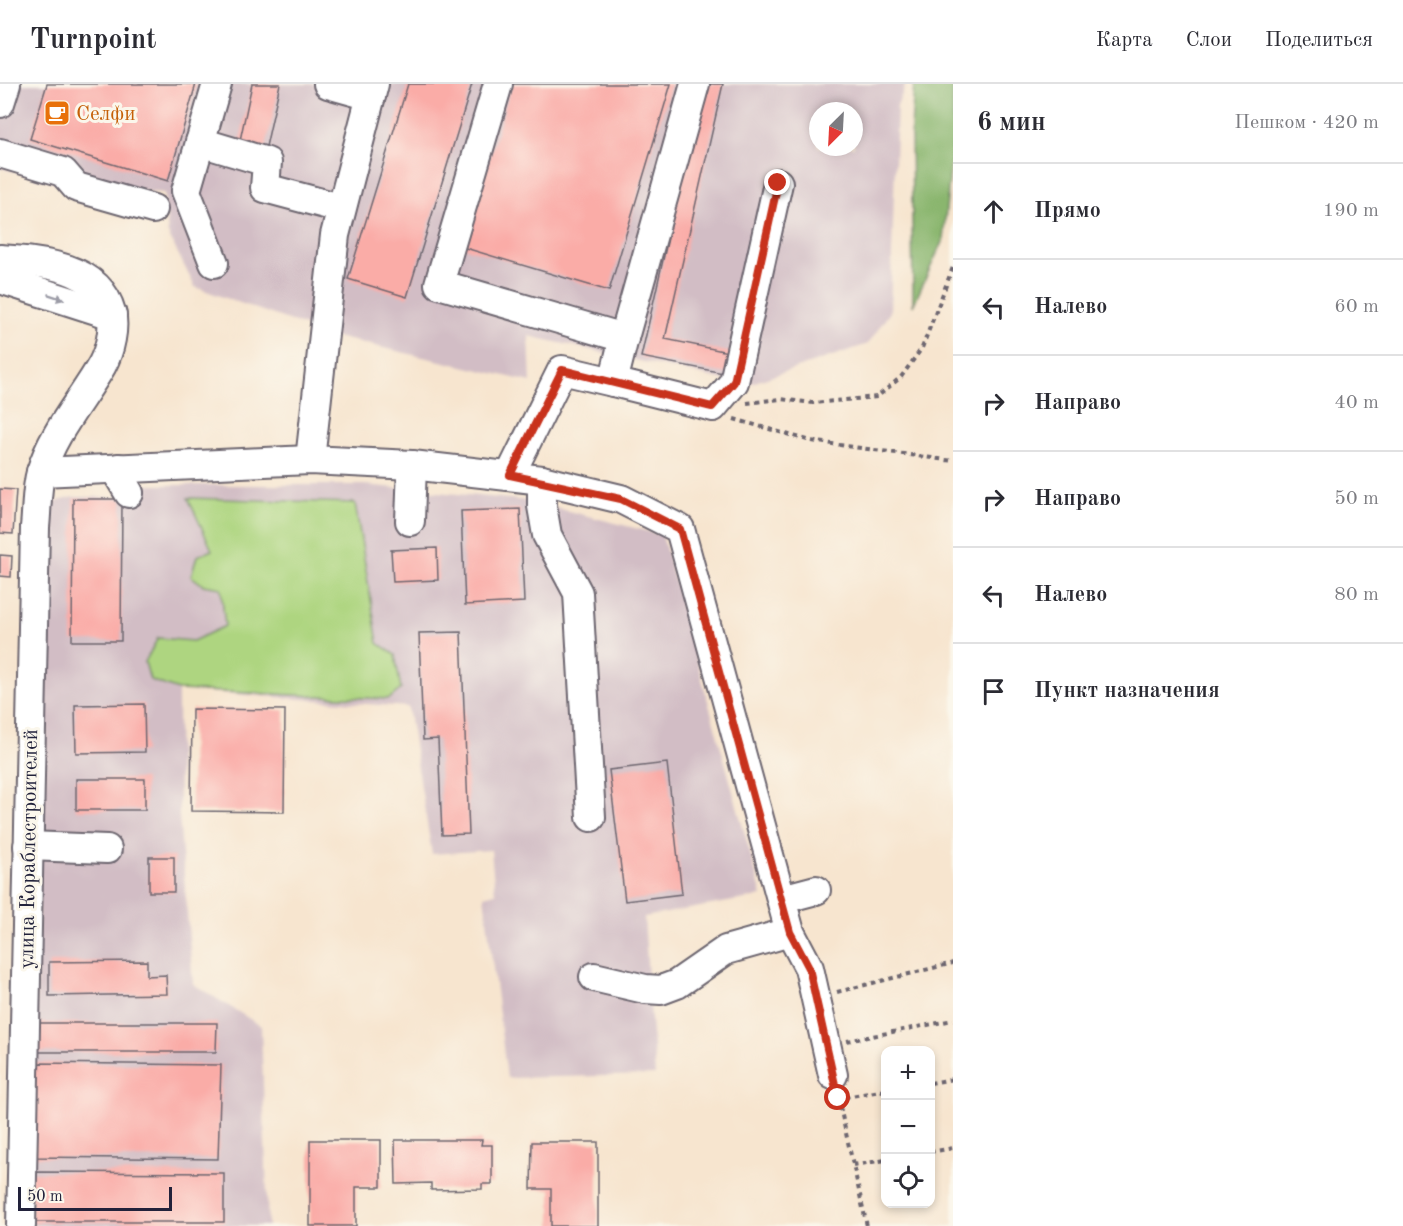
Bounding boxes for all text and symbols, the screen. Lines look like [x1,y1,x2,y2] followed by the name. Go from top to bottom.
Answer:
[30,27,157,55] text: Turnpoint
[1096,30,1153,51] text: Карта
[1186,30,1232,51] text: Слои
[1265,30,1373,51] text: Поделиться
[42,98,72,128] cafe icon: Селфи
[809,102,863,156] north arrow
[76,104,136,125] place label: Селфи
[977,110,1046,136] text: 6 мин
[1234,113,1379,133] text: Пешком · 420 m
[764,169,790,195] route end
[977,195,1010,228] icon: ahead
[1034,200,1101,222] text: Прямо
[1323,201,1379,221] text: 190 m
[977,291,1010,324] icon: left
[47,293,65,302] one-way arrow
[1034,296,1107,318] text: Налево
[1334,297,1379,317] text: 60 m
[977,387,1010,420] icon: right
[1034,392,1121,414] text: Направо
[1334,393,1379,413] text: 40 m
[977,483,1010,516] icon: right
[1034,488,1121,510] text: Направо
[1334,489,1379,509] text: 50 m
[977,579,1010,612] icon: left
[1034,584,1107,606] text: Налево
[1334,585,1379,605] text: 80 m
[977,675,1010,708] icon: arrive
[1034,680,1220,702] text: Пункт назначения
[17,729,42,969] street label: улица Кораблестроителей
[881,1046,935,1208] map controls
[881,1046,935,1100] button: +
[824,1084,850,1110] route start
[881,1100,935,1154] button: −
[881,1154,935,1208] button: locate
[18,1184,172,1212] scale bar
[27,1189,63,1205] text: 50 m

